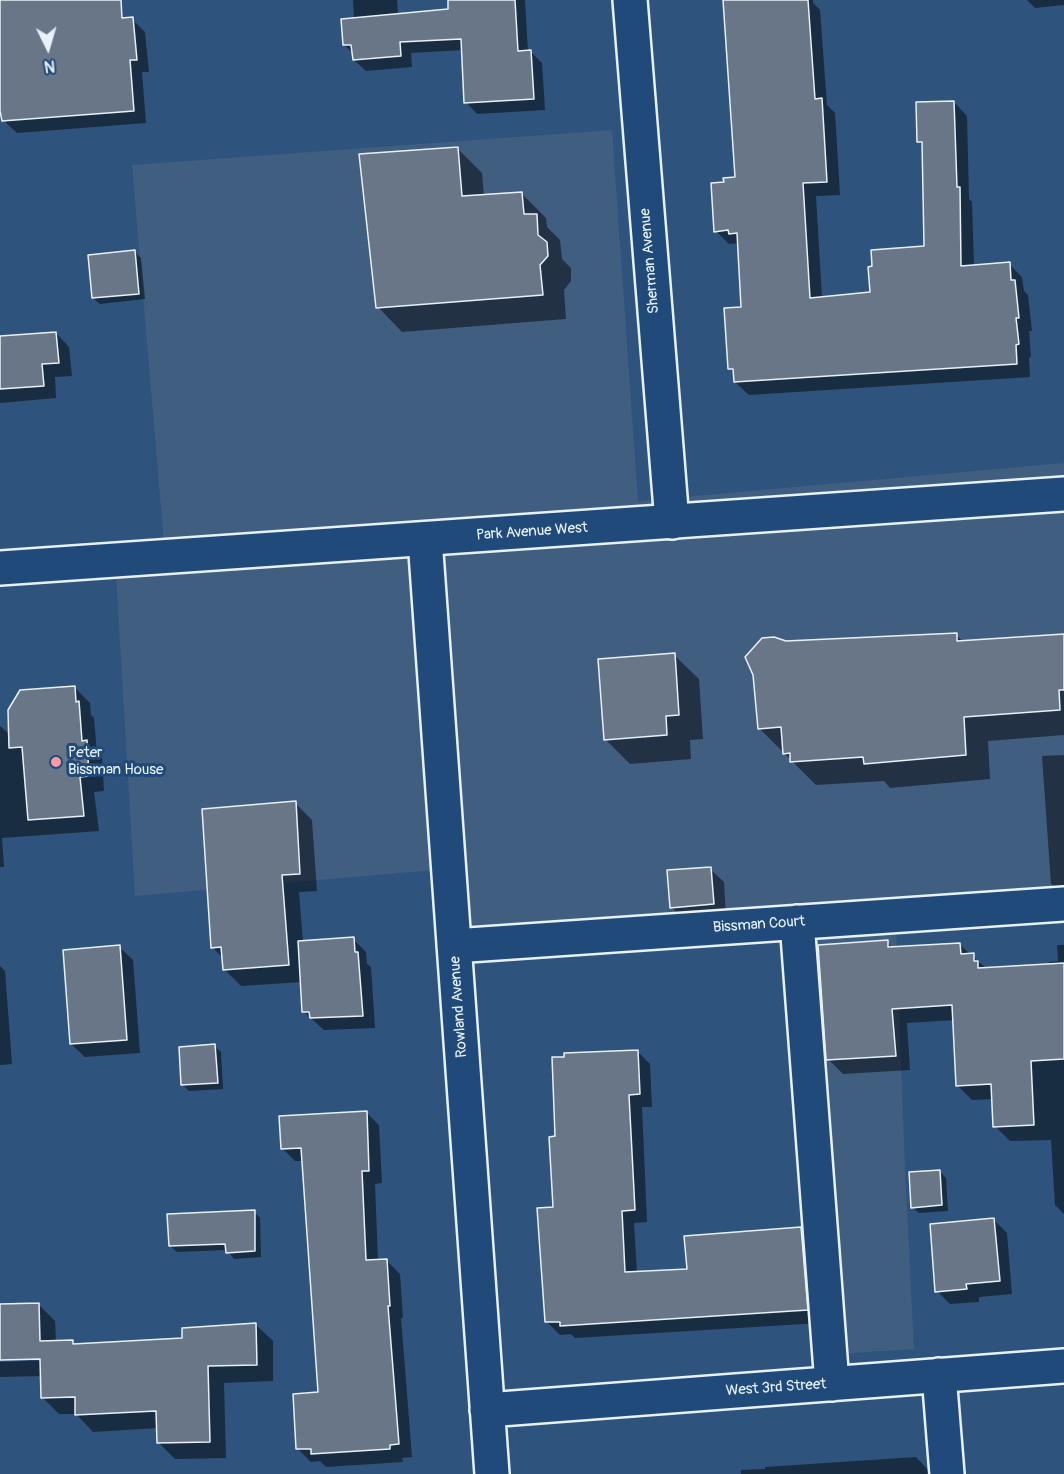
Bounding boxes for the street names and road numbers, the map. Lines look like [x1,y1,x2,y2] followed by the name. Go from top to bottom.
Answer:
[636,207,664,315] street label: Sherman Avenue
[476,519,588,545] street label: Park Avenue West
[712,913,806,937] street label: Bissman Court
[446,955,472,1059] street label: Rowland Avenue
[725,1376,827,1400] street label: West 3rd Street

